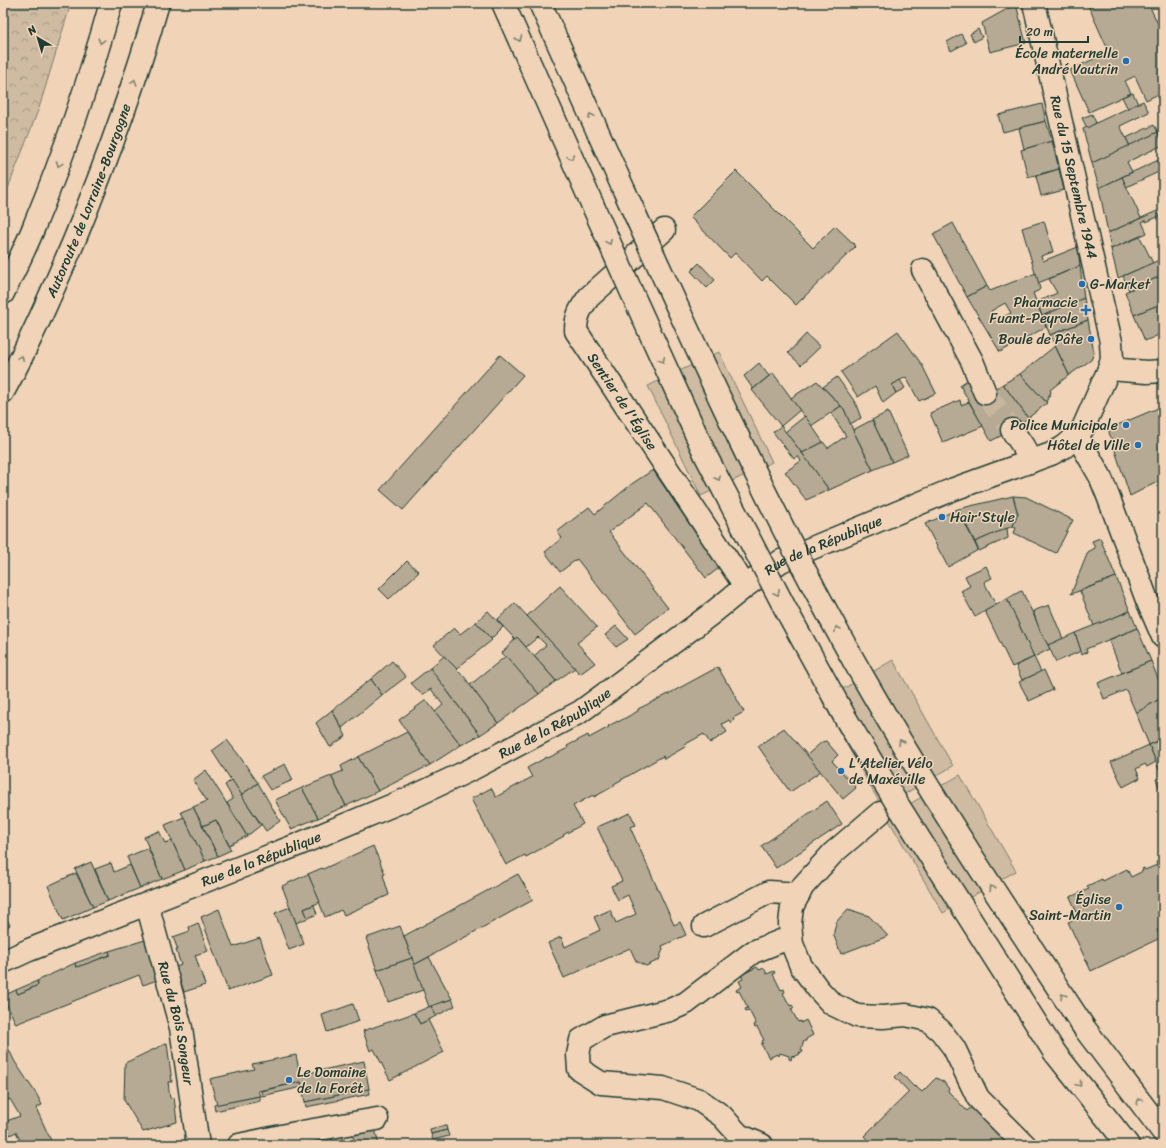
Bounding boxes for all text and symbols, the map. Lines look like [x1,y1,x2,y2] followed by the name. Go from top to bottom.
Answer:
[18,18,58,58] north arrow
[1020,18,1088,44] scale bar
[23,20,41,41] text: N
[1026,21,1053,43] text: 20 m
[514,35,522,42] one-way arrow
[97,37,105,44] one-way arrow
[1015,41,1118,82] place label: École maternelle André Vautrin
[1121,56,1131,66] marker: École maternelle André Vautrin
[129,79,137,86] one-way arrow
[1043,93,1105,261] street label: Rue du 15 Septembre 1944
[38,100,138,303] street label: Autoroute de Lorraine-Bourgogne
[588,113,596,121] one-way arrow
[567,154,575,161] one-way arrow
[55,160,63,167] one-way arrow
[604,237,612,245] one-way arrow
[1090,272,1152,297] place label: G-Market
[1077,279,1087,289] marker: G-Market
[990,290,1078,331] place label: Pharmacie Fuant-Peyrole
[1081,305,1091,315] marker: Pharmacie Fuant-Peyrole
[999,327,1083,352] place label: Boule de Pâte
[1086,334,1096,344] marker: Boule de Pâte
[580,347,664,456] street label: Sentier de l'Église
[16,354,24,362] one-way arrow
[657,356,665,363] one-way arrow
[1010,413,1118,438] place label: Police Municipale
[1121,420,1131,430] marker: Police Municipale
[1047,433,1130,458] place label: Hôtel de Ville
[1133,440,1143,450] marker: Hôtel de Ville
[713,473,720,481] one-way arrow
[950,505,1015,530] place label: Hair'Style
[759,508,886,582] street label: Rue de la République
[937,512,947,522] marker: Hair'Style
[773,589,780,596] one-way arrow
[834,626,841,633] one-way arrow
[494,681,617,766] street label: Rue de la République
[899,739,906,746] one-way arrow
[849,751,933,792] place label: L'Atelier Vélo de Maxéville
[836,766,846,776] marker: L'Atelier Vélo de Maxéville
[198,824,325,894] street label: Rue de la République
[989,885,997,892] one-way arrow
[1029,887,1111,928] place label: Église Saint-Martin
[1114,902,1124,912] marker: Église Saint-Martin
[150,959,201,1088] street label: Rue du Bois Songeur
[1061,994,1068,1001] one-way arrow
[297,1060,366,1101] place label: Le Domaine de la Forêt
[284,1075,294,1085] marker: Le Domaine de la Forêt
[1075,1079,1082,1086] one-way arrow
[1137,1098,1144,1105] one-way arrow

